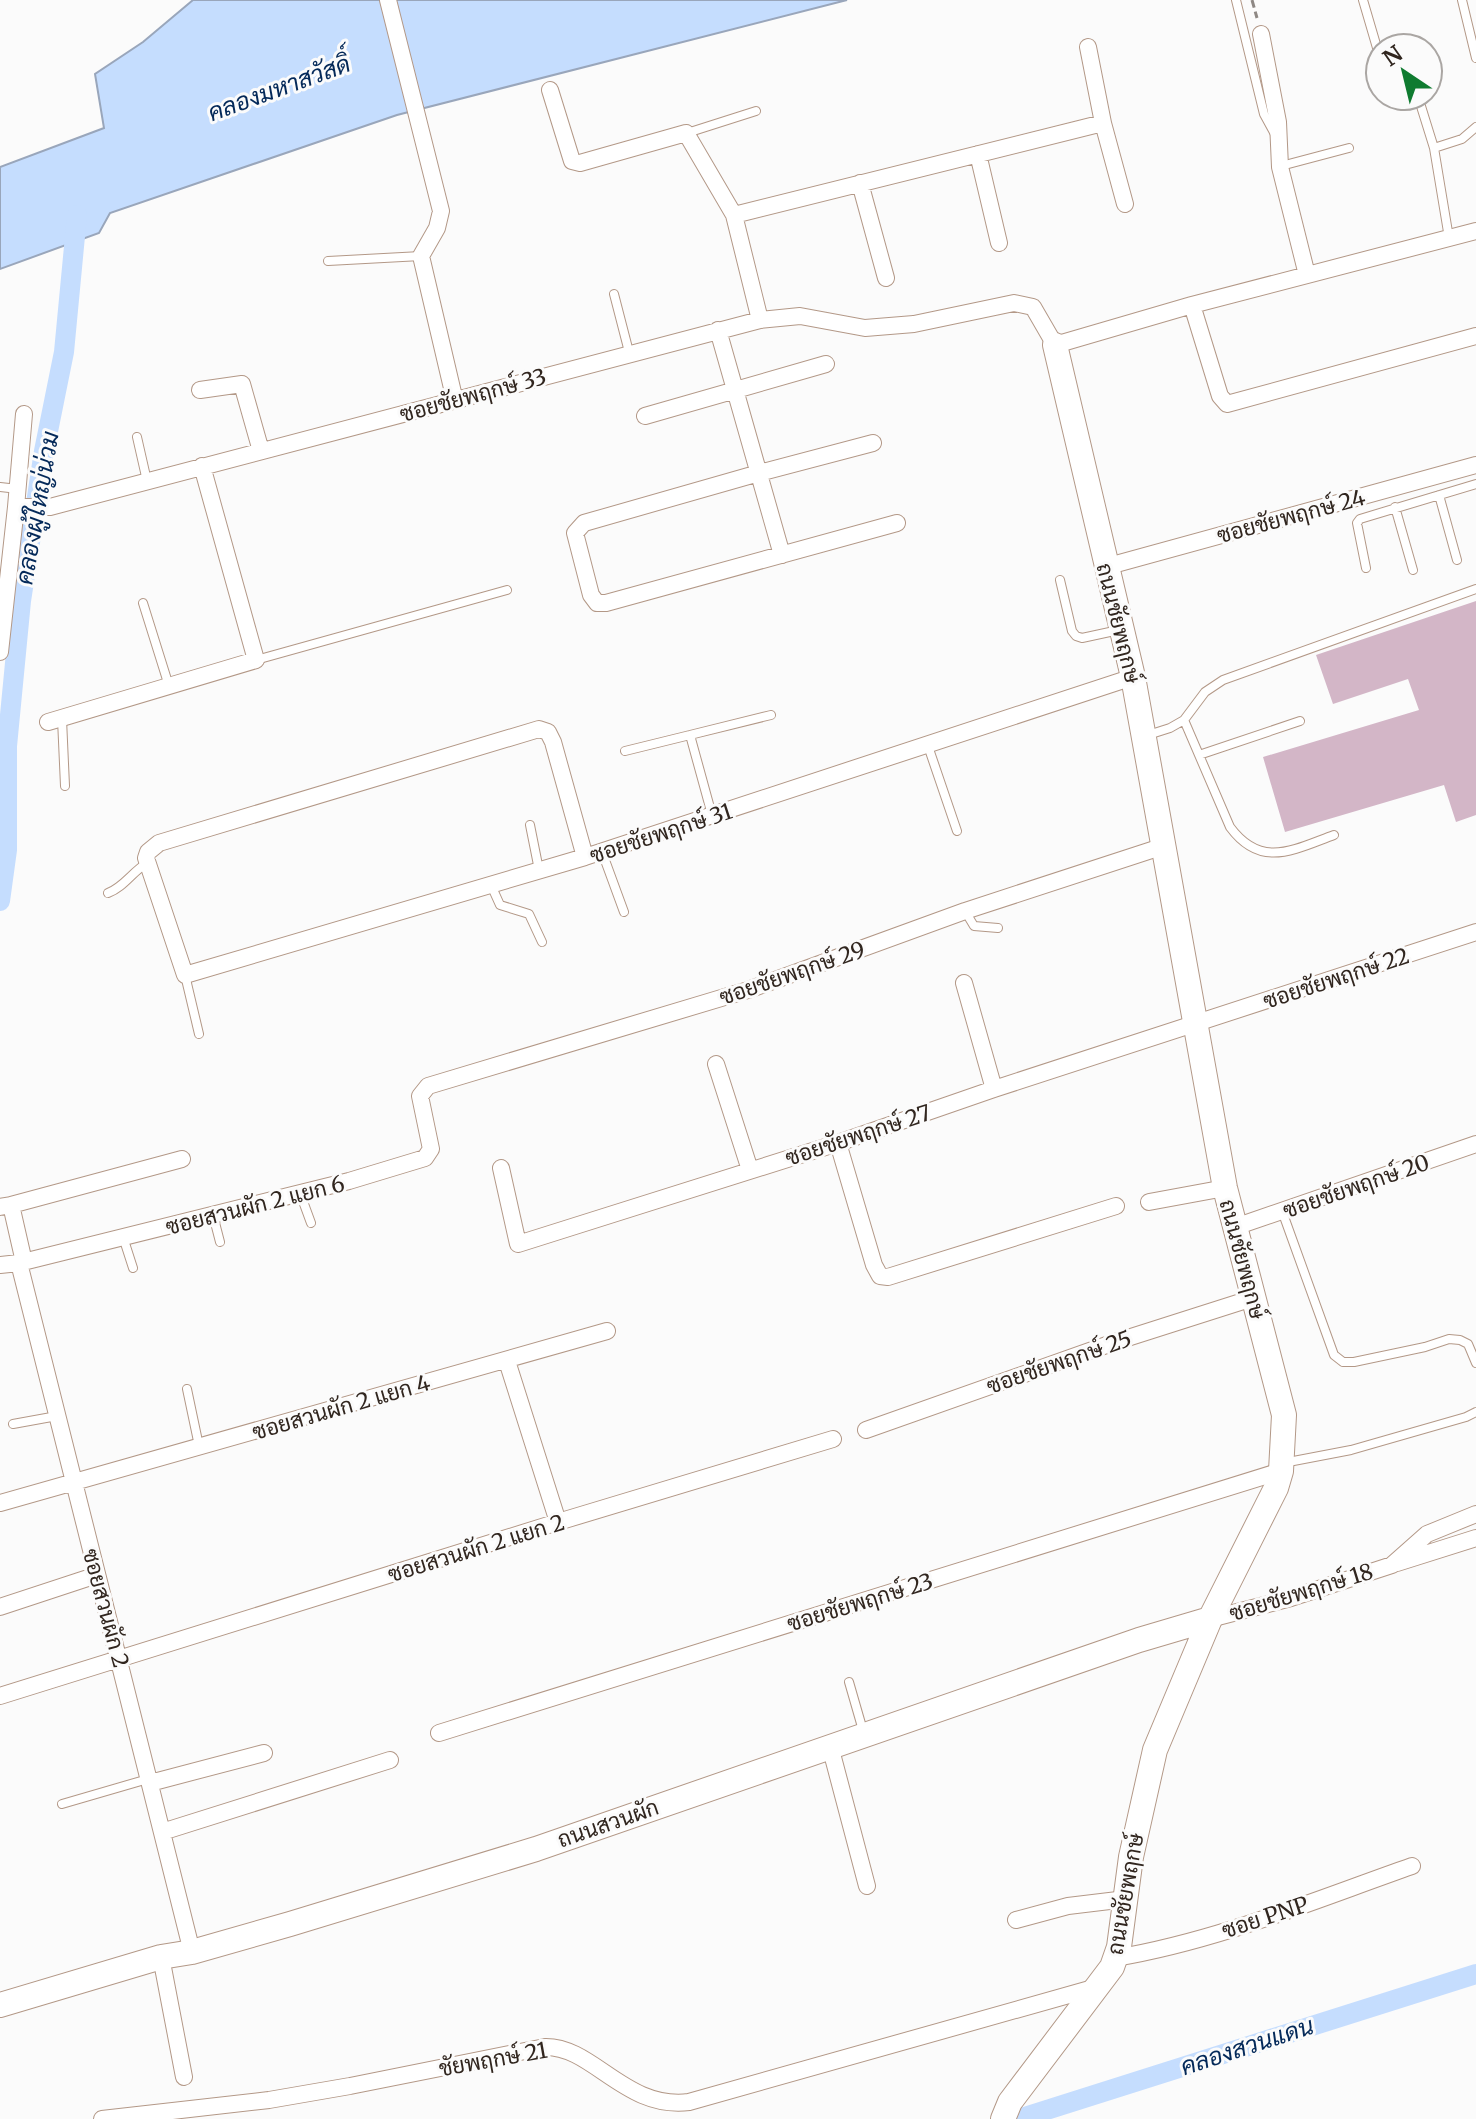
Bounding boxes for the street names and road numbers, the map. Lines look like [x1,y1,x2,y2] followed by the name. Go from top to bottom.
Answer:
[397,362,549,428] street label: ซอยชัยพฤกษ์ 33
[1214,483,1369,549] street label: ซอยชัยพฤกษ์ 24
[1091,560,1148,687] street label: ถนนชัยพฤกษ์
[586,797,736,869] street label: ซอยชัยพฤกษ์ 31
[715,935,869,1011] street label: ซอยชัยพฤกษ์ 29
[1259,941,1413,1015] street label: ซอยชัยพฤกษ์ 22
[782,1098,934,1172] street label: ซอยชัยพฤกษ์ 27
[1279,1148,1433,1224] street label: ซอยชัยพฤกษ์ 20
[163,1169,347,1241] street label: ซอยสวนผัก 2 แยก 6
[1214,1196,1273,1323] street label: ถนนชัยพฤกษ์
[983,1324,1135,1400] street label: ซอยชัยพฤกษ์ 25
[249,1368,434,1446] street label: ซอยสวนผัก 2 แยก 4
[384,1508,568,1588] street label: ซอยสวนผัก 2 แยก 2
[77,1546,135,1670] street label: ซอยสวนผัก 2
[1226,1557,1376,1627] street label: ซอยชัยพฤกษ์ 18
[784,1567,936,1637] street label: ซอยชัยพฤกษ์ 23
[554,1793,662,1853] street label: ถนนสวนผัก
[1101,1830,1150,1957] street label: ถนนชัยพฤกษ์
[1218,1890,1312,1944] street label: ซอย PNP
[437,2036,549,2082] street label: ชัยพฤกษ์ 21

